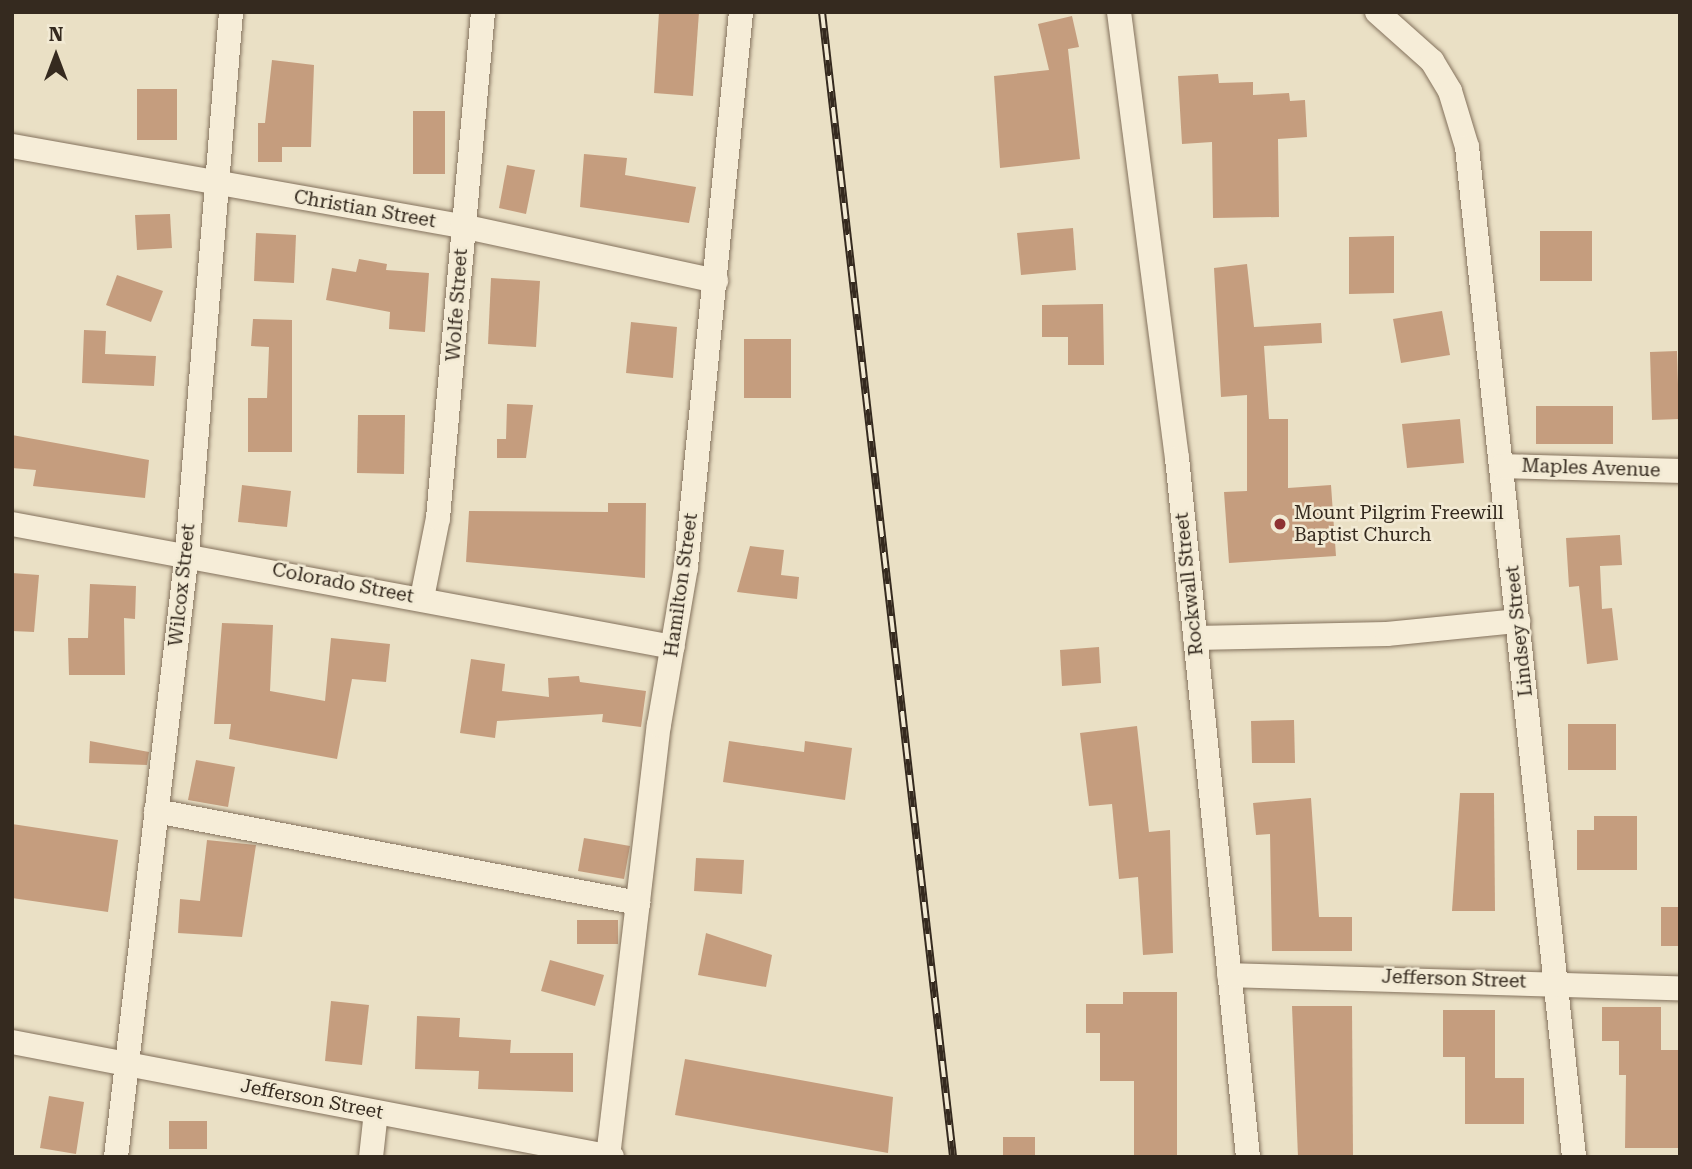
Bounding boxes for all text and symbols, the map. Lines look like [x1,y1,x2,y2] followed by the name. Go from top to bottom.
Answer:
[21,21,91,91] north arrow
[49,23,63,46] text: N
[292,185,438,233] street label: Christian Street
[442,248,472,362] street label: Wolfe Street
[1521,454,1661,482] street label: Maples Avenue
[1294,502,1504,546] place label: Mount Pilgrim Freewill Baptist Church
[660,511,702,659] street label: Hamilton Street
[1170,511,1208,657] street label: Rockwall Street
[1272,516,1288,532] marker: Mount Pilgrim Freewill Baptist Church
[164,522,200,648] street label: Wilcox Street
[270,558,416,608] street label: Colorado Street
[1501,564,1537,698] street label: Lindsey Street
[1381,965,1527,993] street label: Jefferson Street
[239,1074,385,1124] street label: Jefferson Street

